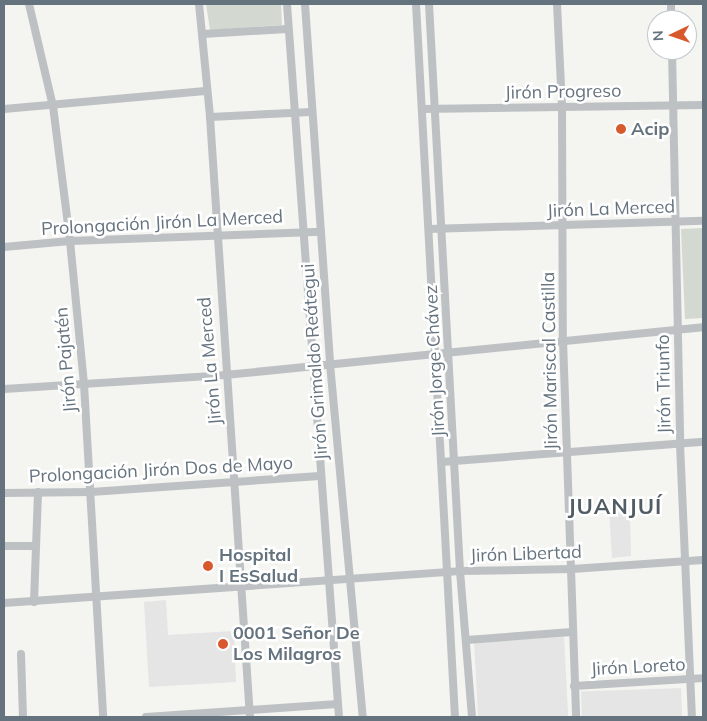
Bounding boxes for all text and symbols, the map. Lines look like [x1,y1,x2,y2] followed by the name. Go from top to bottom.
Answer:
[647,10,697,60] north arrow
[649,30,667,41] text: N
[504,80,622,104] street label: Jirón Progreso
[631,118,669,140] place label: Acip
[615,123,627,135] marker: Acip
[546,196,676,222] street label: Jirón La Merced
[41,206,283,240] street label: Prolongación Jirón La Merced
[297,263,333,461] street label: Jirón Grimaldo Reátegui
[538,272,562,450] street label: Jirón Mariscal Castilla
[420,284,450,438] street label: Jirón Jorge Chávez
[194,296,226,426] street label: Jirón La Merced
[51,306,81,414] street label: Jirón Pajatén
[652,334,676,434] street label: Jirón Triunfo
[28,452,294,488] street label: Prolongación Jirón Dos de Mayo
[567,494,663,520] district label: JUANJUÍ
[470,541,582,567] street label: Jirón Libertad
[219,545,298,588] place label: Hospital I EsSalud
[201,559,215,573] marker: Hospital I EsSalud
[233,623,360,666] place label: 0001 Señor De Los Milagros
[217,638,229,650] marker: 0001 Señor De Los Milagros
[590,654,686,680] street label: Jirón Loreto

